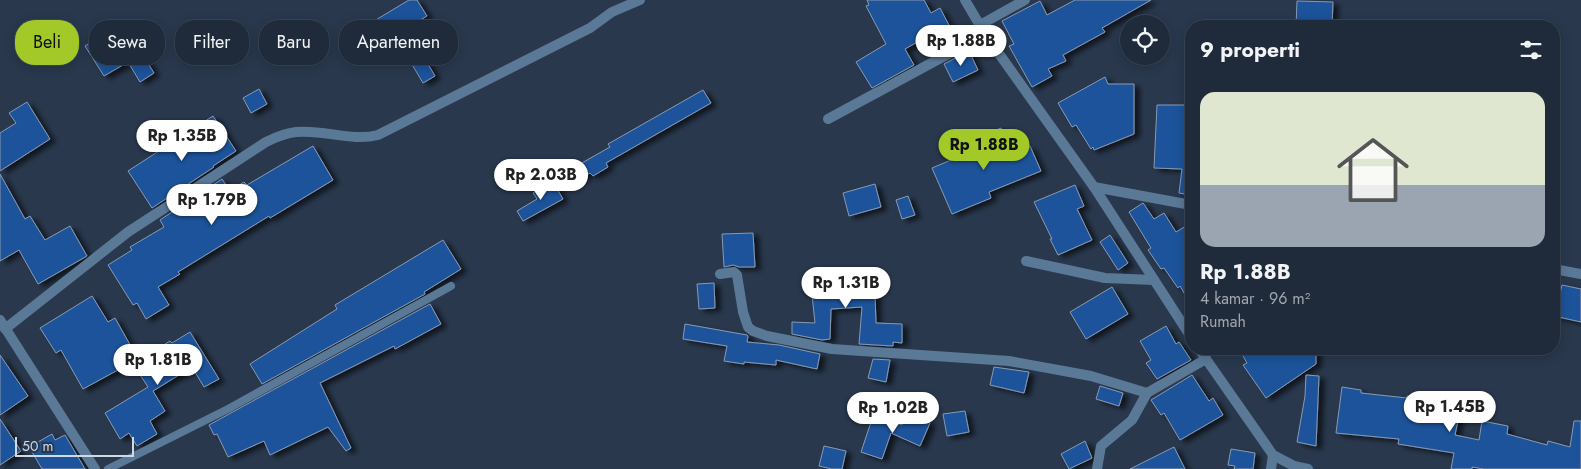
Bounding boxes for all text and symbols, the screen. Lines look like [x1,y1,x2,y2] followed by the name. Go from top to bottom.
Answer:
[1120,15,1170,65] map controls
[1120,15,1170,65] button: locate
[15,20,79,65] chip: Beli
[89,20,165,65] chip: Sewa
[175,20,249,65] chip: Filter
[259,20,329,65] chip: Baru
[339,20,458,65] chip: Apartemen
[909,24,1013,67] pin: Rp 1.88B
[926,29,996,52] text: Rp 1.88B
[1200,35,1300,65] text: 9 properti
[1517,36,1545,64] icon: filters
[130,120,234,162] pin: Rp 1.35B
[147,124,217,147] text: Rp 1.35B
[1328,125,1418,215] icon: home
[932,128,1036,171] pin: Rp 1.88B
[949,133,1019,156] text: Rp 1.88B
[489,158,593,201] pin: Rp 2.03B
[505,163,577,186] text: Rp 2.03B
[160,184,264,226] pin: Rp 1.79B
[177,188,247,211] text: Rp 1.79B
[1200,257,1291,287] text: Rp 1.88B
[794,266,898,309] pin: Rp 1.31B
[812,271,880,294] text: Rp 1.31B
[1200,287,1310,310] text: 4 kamar · 96 m²
[1200,310,1246,333] text: Rumah
[106,344,210,386] pin: Rp 1.81B
[124,348,192,371] text: Rp 1.81B
[1398,390,1502,433] pin: Rp 1.45B
[841,392,945,434] pin: Rp 1.02B
[1415,395,1485,418] text: Rp 1.45B
[858,396,928,419] text: Rp 1.02B
[15,434,134,457] scale bar
[22,436,53,456] text: 50 m

